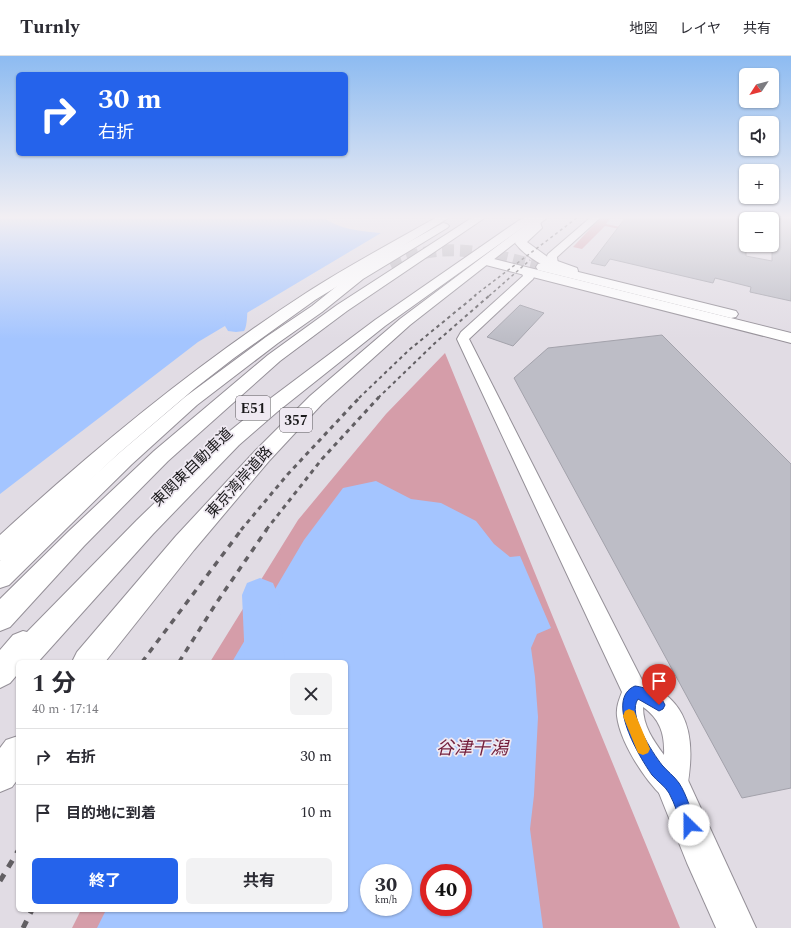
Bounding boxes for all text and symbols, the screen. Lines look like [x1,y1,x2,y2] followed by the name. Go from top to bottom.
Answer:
[20,13,80,42] text: Turnly
[629,18,657,39] text: 地図
[679,18,721,39] text: レイヤ
[743,18,771,39] text: 共有
[739,68,779,108] north arrow
[739,68,779,252] map controls
[98,78,162,121] text: 30 m
[32,88,84,140] icon: right
[739,116,779,156] button: sound
[98,119,134,146] text: 右折
[739,164,779,204] button: +
[739,212,779,252] button: −
[236,396,270,420] road number: E51
[280,408,312,432] road number: 357
[147,423,238,512] street label: 東関東自動車道
[201,441,278,523] street label: 東京湾岸道路
[642,664,676,705] pin
[32,666,75,702] text: 1 分
[648,670,670,692] icon: arrive
[290,673,332,715] button: close
[32,699,98,719] text: 40 m · 17:14
[436,735,510,762] park label: 谷津干潟
[300,745,332,768] text: 30 m
[32,746,54,768] icon: right
[66,746,96,769] text: 右折
[300,801,332,824] text: 10 m
[32,802,54,824] icon: arrive
[66,802,156,825] text: 目的地に到着
[668,804,710,846] position arrow
[32,858,178,904] button: 終了
[186,858,332,904] button: 共有
[420,864,472,916] speed limit sign: 40
[375,870,397,900] text: 30
[375,892,397,908] text: km/h

